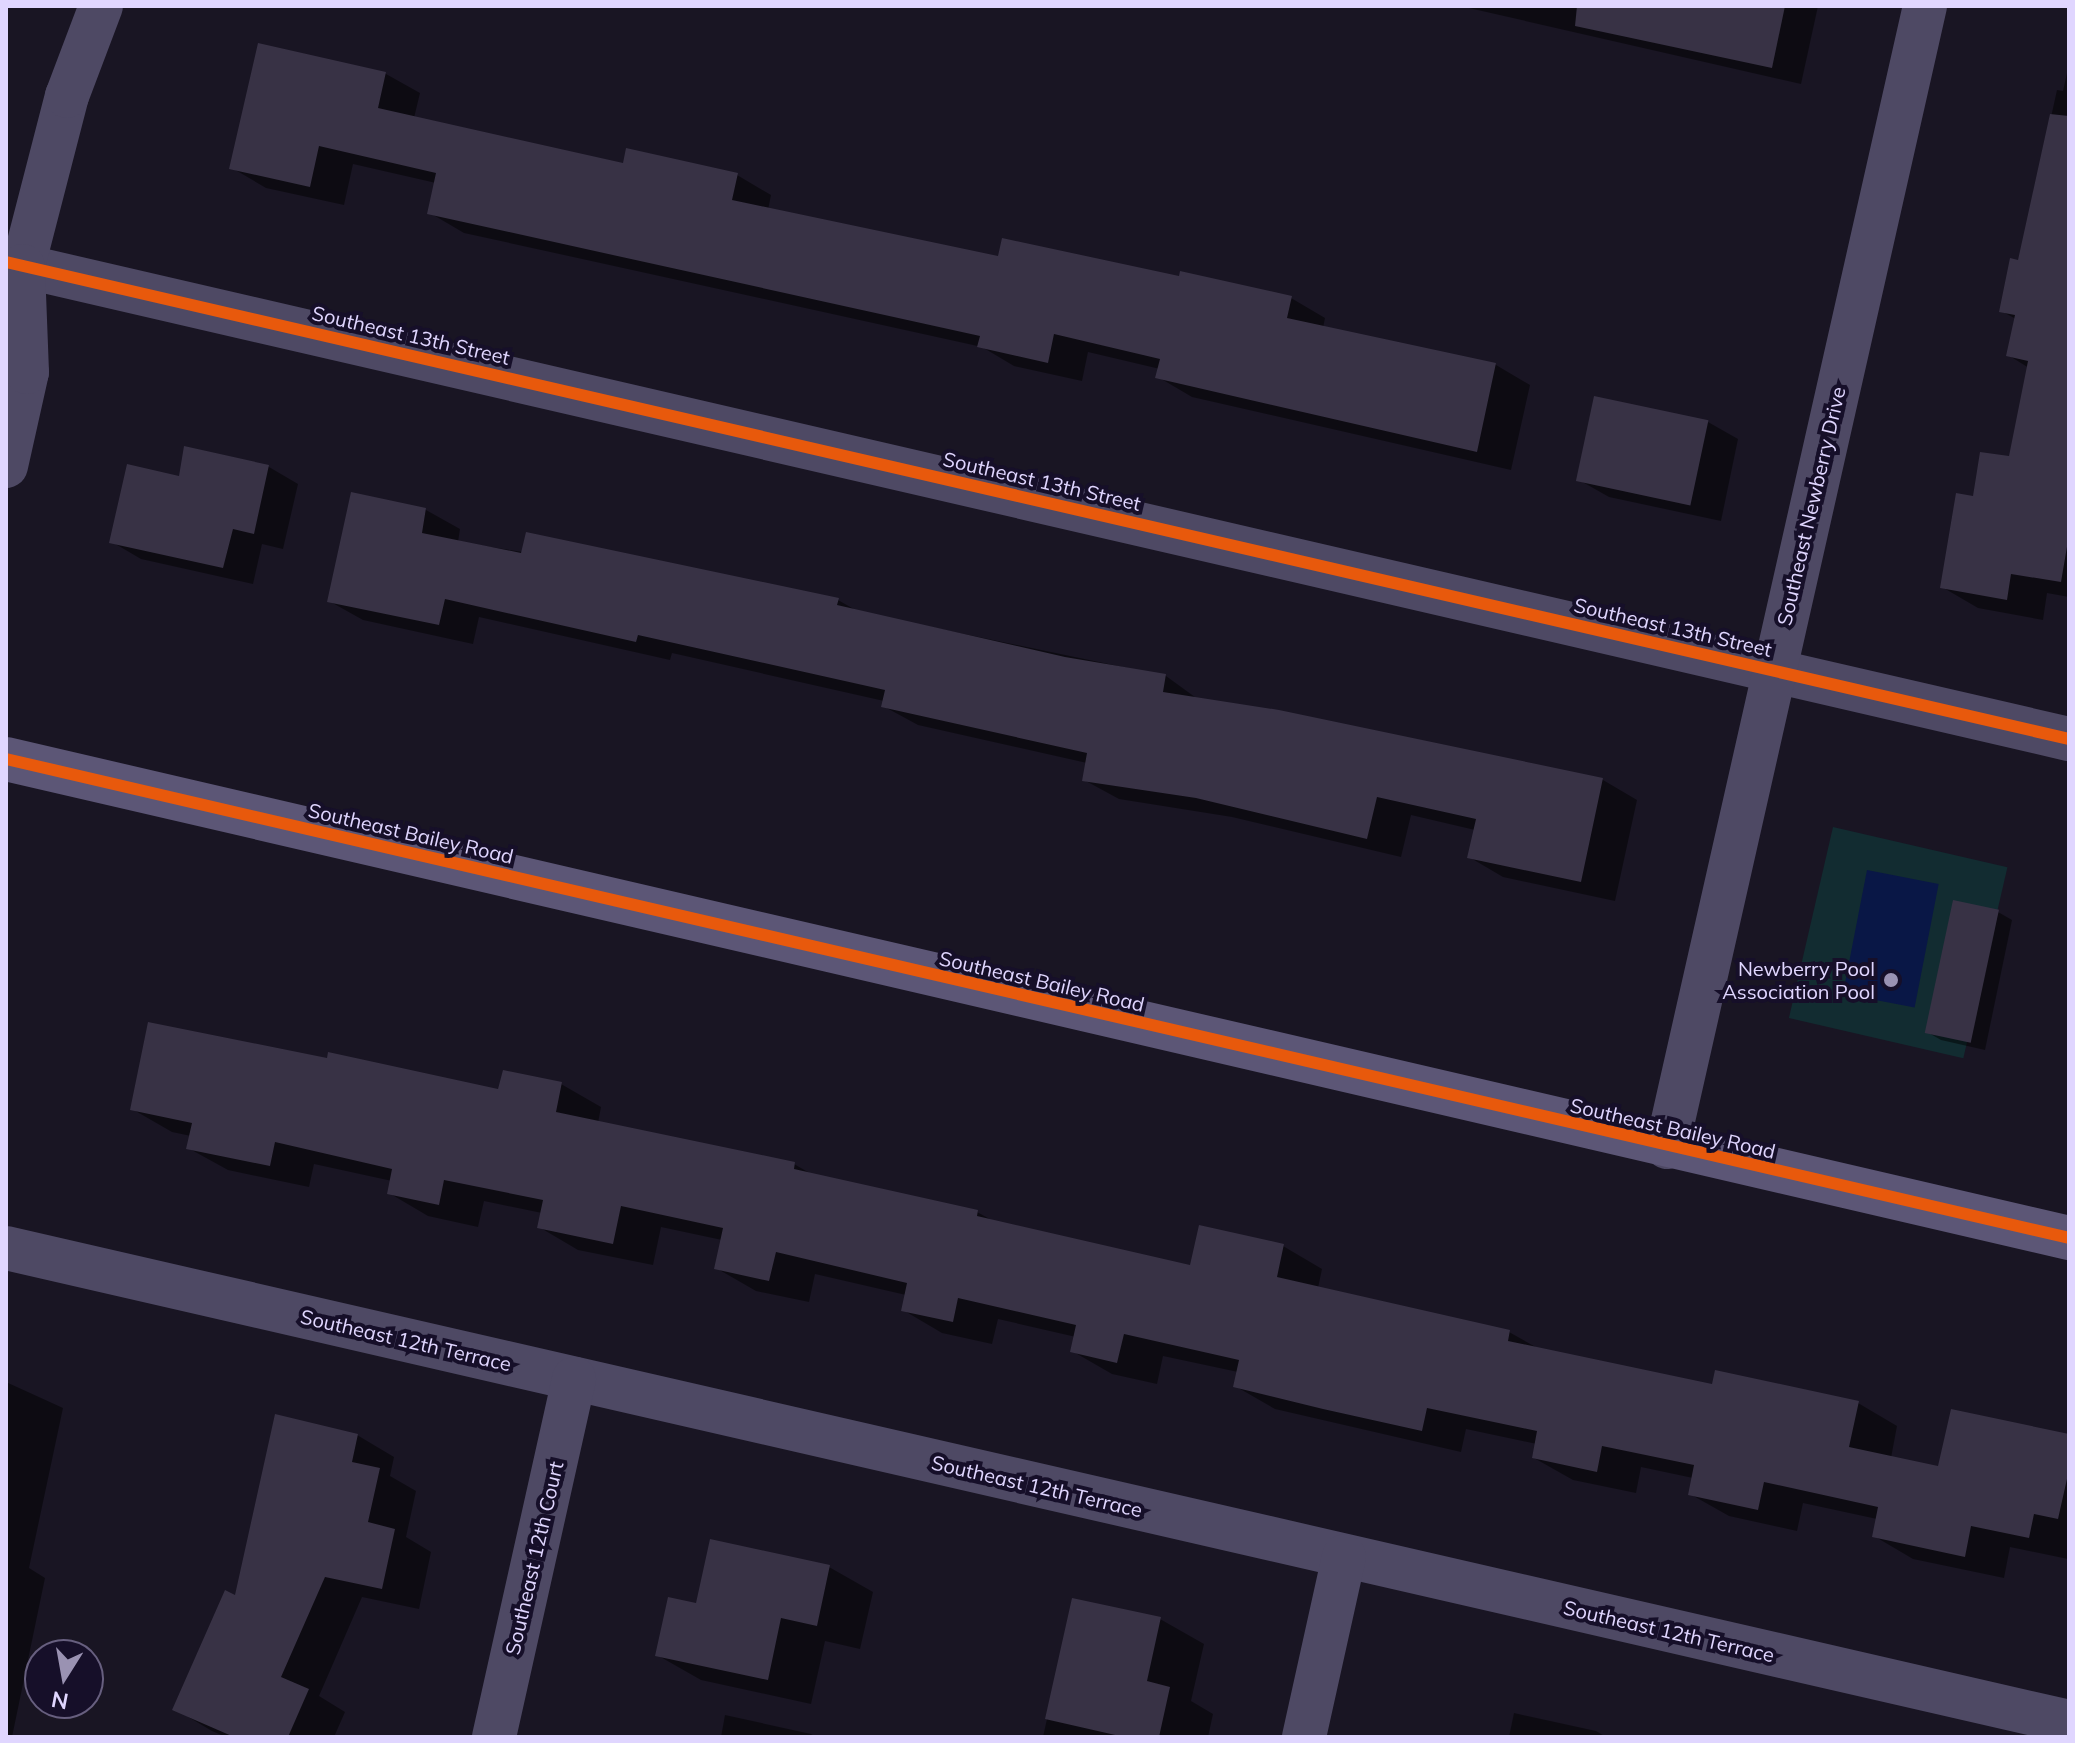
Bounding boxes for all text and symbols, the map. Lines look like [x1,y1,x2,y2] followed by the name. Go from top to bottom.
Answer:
[310,301,512,369] street label: Southeast 13th Street
[1772,384,1850,628] street label: Southeast Newberry Drive
[941,447,1143,515] street label: Southeast 13th Street
[1572,593,1774,661] street label: Southeast 13th Street
[306,798,516,868] street label: Southeast Bailey Road
[937,946,1147,1016] street label: Southeast Bailey Road
[1722,956,1875,1003] place label: Newberry Pool Association Pool
[1882,971,1900,989] marker: Newberry Pool Association Pool
[1568,1093,1778,1163] street label: Southeast Bailey Road
[298,1304,514,1376] street label: Southeast 12th Terrace
[929,1450,1145,1522] street label: Southeast 12th Terrace
[500,1459,568,1657] street label: Southeast 12th Court
[1561,1595,1777,1667] street label: Southeast 12th Terrace
[24,1639,104,1719] north arrow
[49,1685,71,1716] text: N

